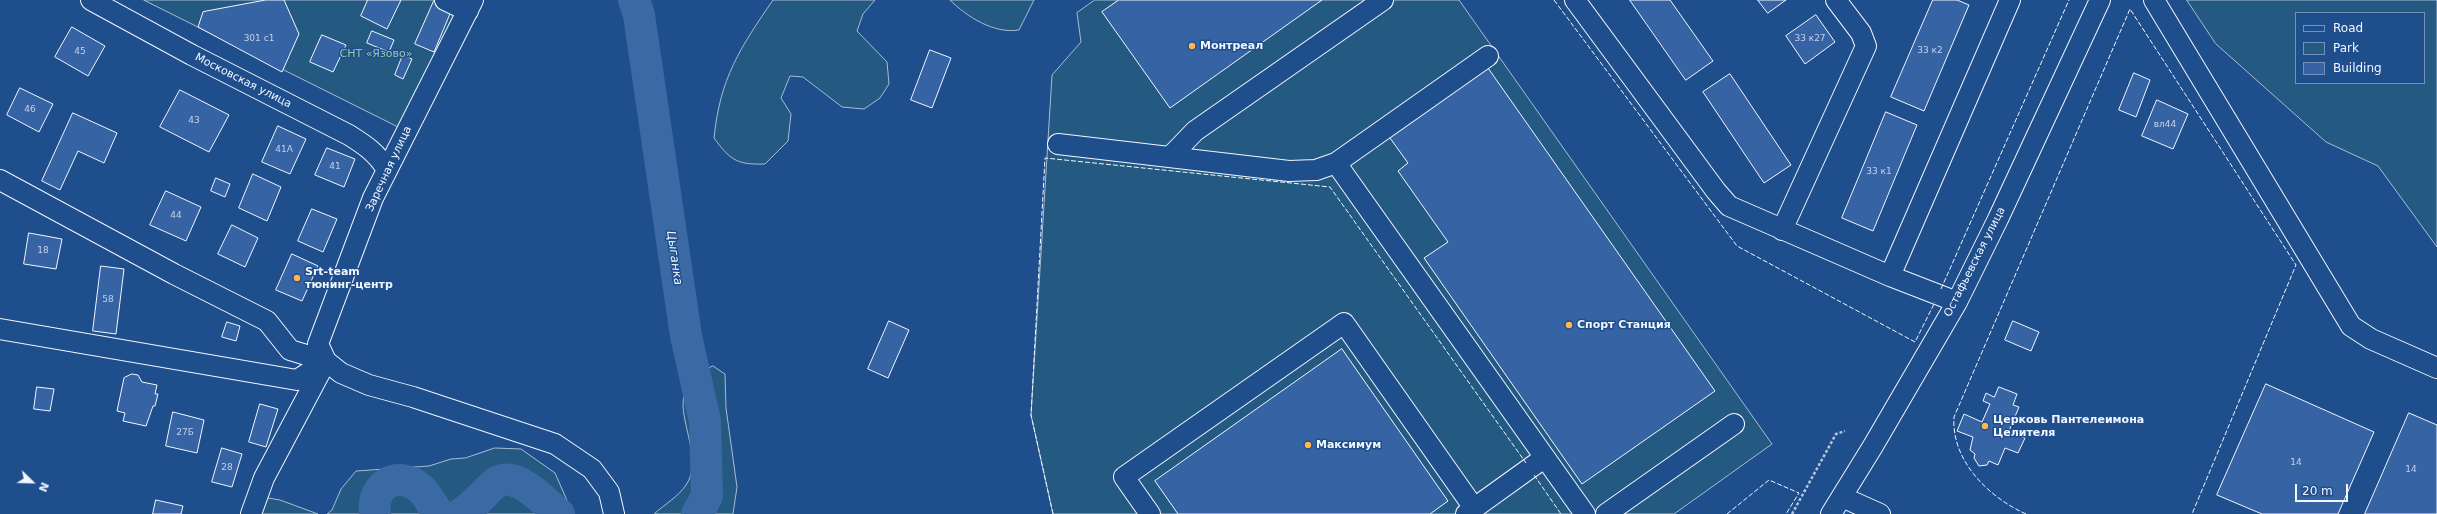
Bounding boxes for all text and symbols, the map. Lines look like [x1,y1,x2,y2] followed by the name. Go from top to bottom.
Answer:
[2295,12,2425,84] legend
[2333,21,2363,35] text: Road
[244,34,274,44] house number: 301 с1
[1794,34,1826,44] house number: 33 к27
[1200,39,1263,53] place label: Монтреал
[1187,41,1197,51] marker: Монтреал
[2333,41,2359,55] text: Park
[1917,46,1943,56] house number: 33 к2
[74,47,86,57] house number: 45
[339,47,413,61] park label: СНТ «Язово»
[193,51,293,111] street label: Московская улица
[2333,61,2382,75] text: Building
[24,105,36,115] house number: 46
[188,116,200,126] house number: 43
[2154,120,2176,130] house number: вл44
[363,124,415,214] street label: Заречная улица
[275,145,293,155] house number: 41А
[329,162,341,172] house number: 41
[1866,167,1892,177] house number: 33 к1
[1942,205,2008,319] street label: Остафьевская улица
[170,211,182,221] house number: 44
[663,230,685,286] water label: Цыганка
[37,246,49,256] house number: 18
[305,265,393,291] place label: Srt-team тюнинг-центр
[292,273,302,283] marker: Srt-team тюнинг-центр
[102,295,114,305] house number: 58
[1577,318,1671,332] place label: Спорт Станция
[1564,320,1574,330] marker: Спорт Станция
[1993,413,2144,439] place label: Церковь Пантелеимона Целителя
[1980,421,1990,431] marker: Церковь Пантелеимона Целителя
[176,428,194,438] house number: 27Б
[1316,438,1381,452] place label: Максимум
[1303,440,1313,450] marker: Максимум
[2290,458,2302,468] house number: 14
[12,462,52,502] north arrow
[221,463,233,473] house number: 28
[2405,465,2417,475] house number: 14
[2297,476,2350,502] scale bar
[36,480,51,494] text: N
[2302,484,2333,498] text: 20 m

